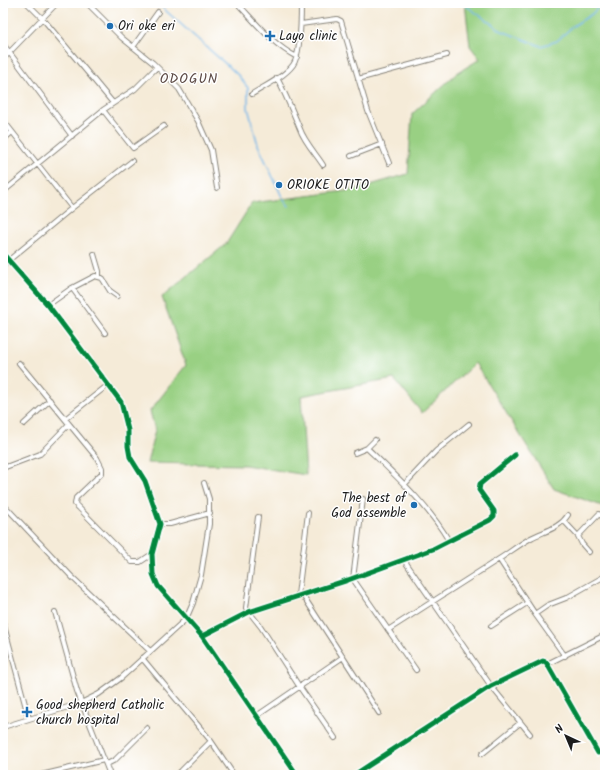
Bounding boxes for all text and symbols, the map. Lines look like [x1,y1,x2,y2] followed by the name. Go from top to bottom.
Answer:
[118,16,176,37] place label: Ori oke eri
[105,21,115,31] marker: Ori oke eri
[279,26,337,47] place label: Layo clinic
[264,30,276,42] marker: Layo clinic
[160,68,218,90] district label: ODOGUN
[287,175,369,196] place label: ORIOKE OTITO
[274,180,284,190] marker: ORIOKE OTITO
[331,488,407,524] place label: The best of God assemble
[409,500,419,510] marker: The best of God assemble
[36,695,165,731] place label: Good shepherd Catholic church hospital
[21,706,33,718] marker: Good shepherd Catholic church hospital
[546,716,586,756] north arrow
[551,721,569,738] text: N

